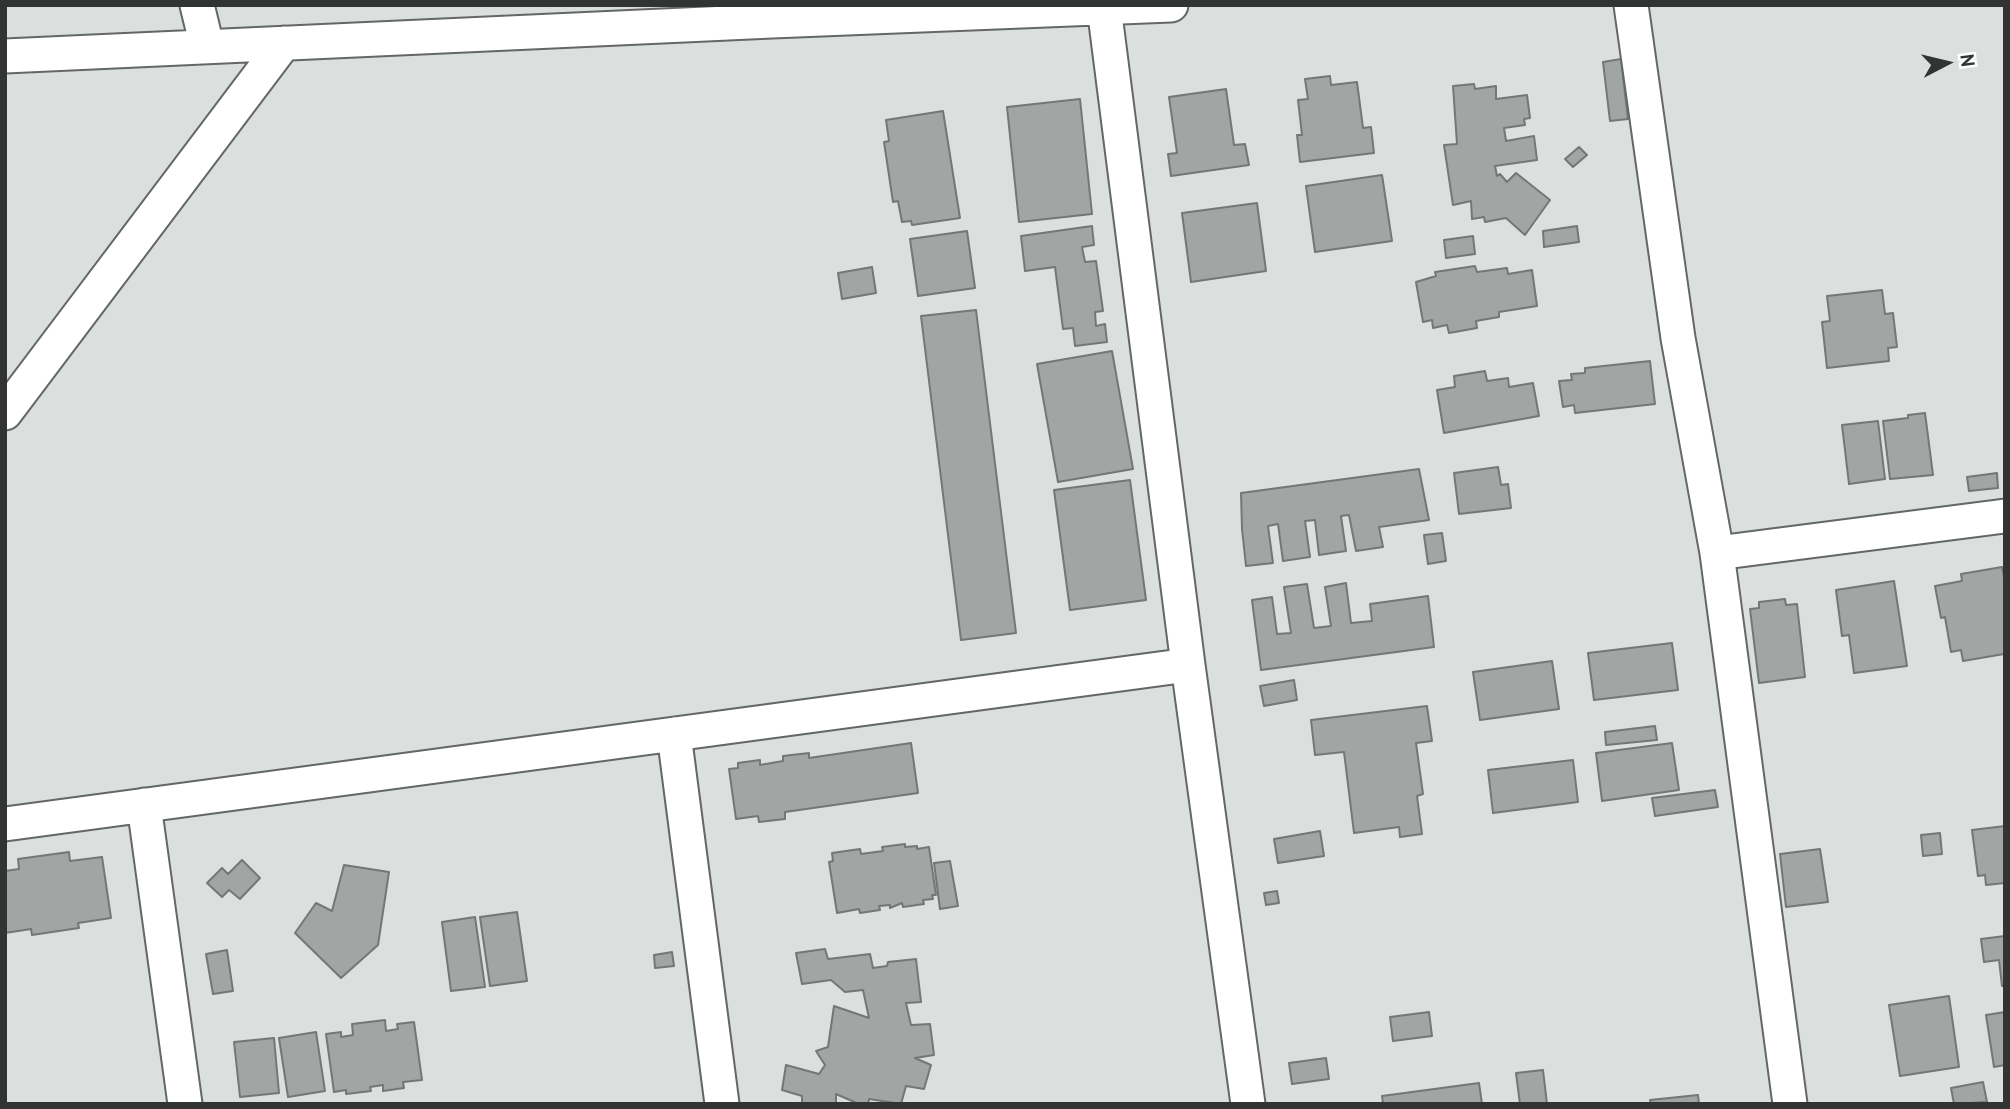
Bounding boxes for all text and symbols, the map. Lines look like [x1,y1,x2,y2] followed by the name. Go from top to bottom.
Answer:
[1912,28,1982,98] north arrow
[1955,53,1981,68] text: N

